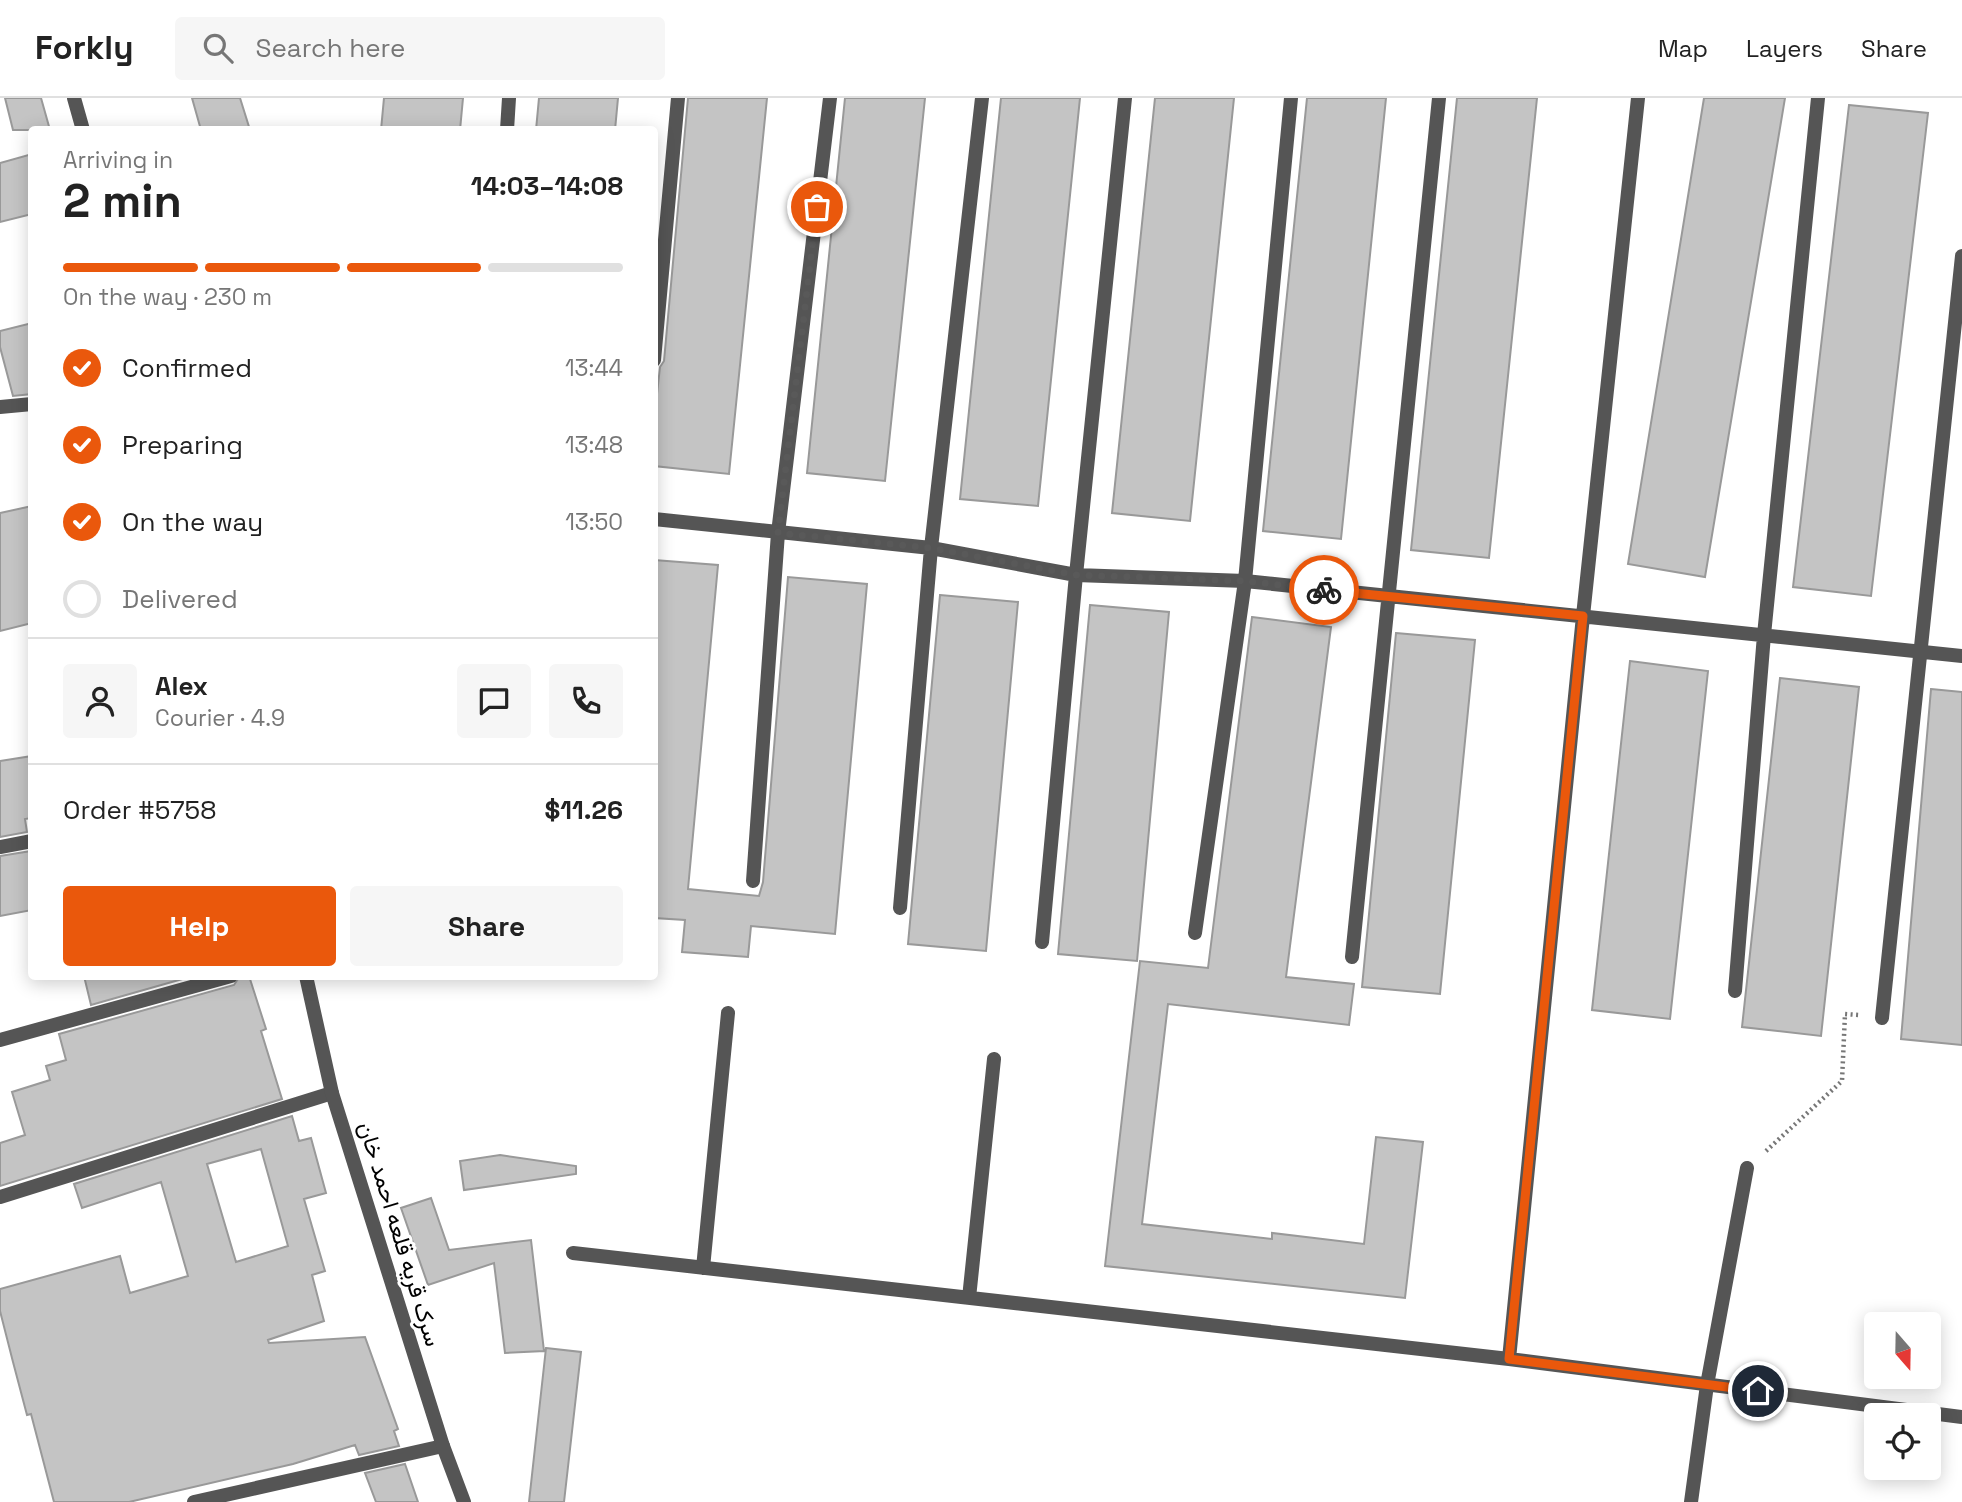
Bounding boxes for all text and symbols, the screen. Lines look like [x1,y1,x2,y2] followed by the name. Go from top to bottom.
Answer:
[175,17,665,80] search box
[35,27,133,69] text: Forkly
[199,29,237,67] icon: search
[255,31,405,65] text: Search here
[1658,33,1708,64] text: Map
[1746,33,1823,64] text: Layers
[1861,33,1927,64] text: Share
[63,145,173,175] text: Arriving in
[471,169,623,203] text: 14:03–14:08
[63,172,182,230] text: 2 min
[787,177,847,237] pin
[798,188,836,226] icon: bag
[63,282,272,312] text: On the way · 230 m
[63,349,101,387] icon: check
[122,351,252,385] text: Confirmed
[565,353,623,383] text: 13:44
[63,426,101,464] icon: check
[122,428,243,462] text: Preparing
[565,430,623,460] text: 13:48
[63,503,101,541] icon: check
[122,505,263,539] text: On the way
[565,507,623,537] text: 13:50
[1289,555,1359,625] courier
[1305,571,1343,609] icon: bike
[122,582,238,616] text: Delivered
[63,664,137,738] button: person
[457,664,531,738] button: chat
[549,664,623,738] button: phone
[155,669,208,703] text: Alex
[155,703,285,733] text: Courier · 4.9
[63,793,216,827] text: Order #5758
[544,793,623,827] text: $11.26
[63,886,336,966] button: Help
[350,886,623,966] button: Share
[352,1118,448,1350] street label: سرک قریه قلعه احمد خان
[1864,1312,1941,1390] north arrow
[1864,1312,1941,1480] map controls
[1728,1361,1788,1421] pin
[1739,1372,1777,1410] icon: home
[1864,1403,1941,1480] button: locate

